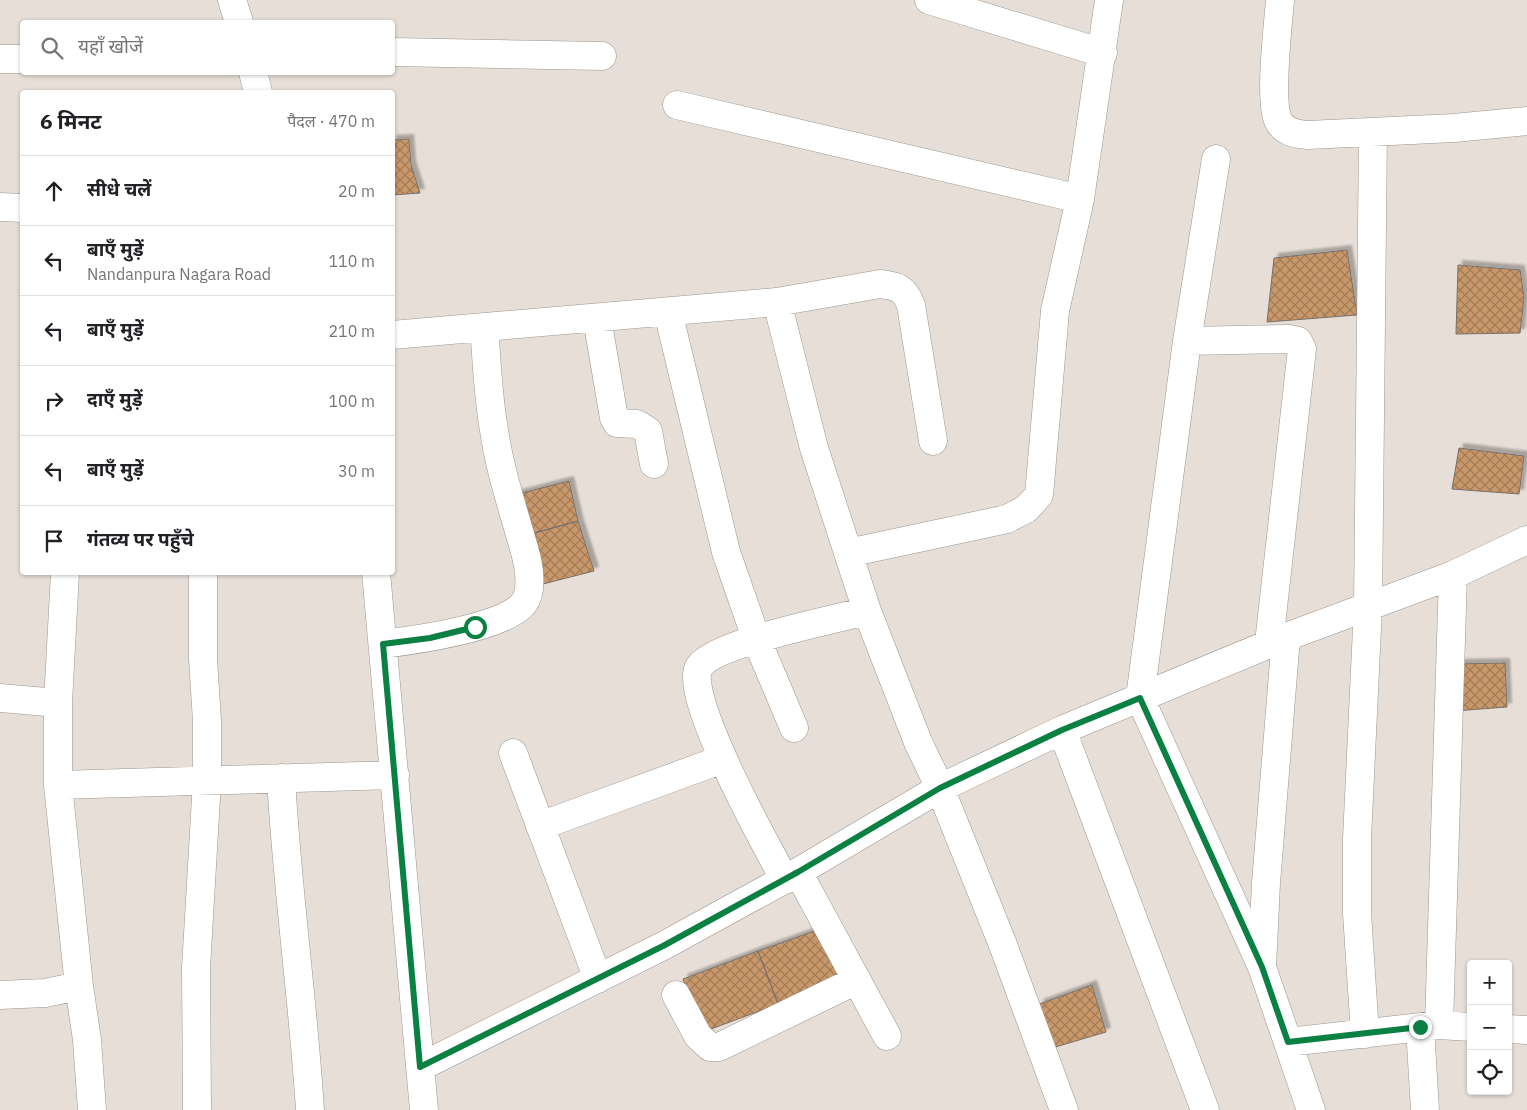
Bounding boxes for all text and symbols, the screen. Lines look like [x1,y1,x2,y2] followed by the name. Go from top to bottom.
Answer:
[20,20,395,75] search box
[38,34,66,62] icon: search
[78,34,143,58] text: यहाँ खोजें
[40,107,102,135] text: 6 मिनट
[287,111,375,131] text: पैदल · 470 m
[40,177,68,205] icon: ahead
[87,177,151,201] text: सीधे चलें
[338,181,375,201] text: 20 m
[87,237,144,261] text: बाएँ मुड़ें
[40,247,68,275] icon: left
[328,251,375,271] text: 110 m
[87,264,271,284] text: Nandanpura Nagara Road
[40,317,68,345] icon: left
[87,317,144,341] text: बाएँ मुड़ें
[328,321,375,341] text: 210 m
[40,387,68,415] icon: right
[87,387,143,411] text: दाएँ मुड़ें
[328,391,375,411] text: 100 m
[40,457,68,485] icon: left
[87,457,144,481] text: बाएँ मुड़ें
[338,461,375,481] text: 30 m
[40,527,68,555] icon: arrive
[87,527,194,551] text: गंतव्य पर पहुँचे
[464,616,487,639] route start
[1467,960,1512,1095] map controls
[1467,960,1512,1005] button: +
[1467,1005,1512,1050] button: −
[1409,1016,1432,1039] route end
[1467,1050,1512,1095] button: locate

